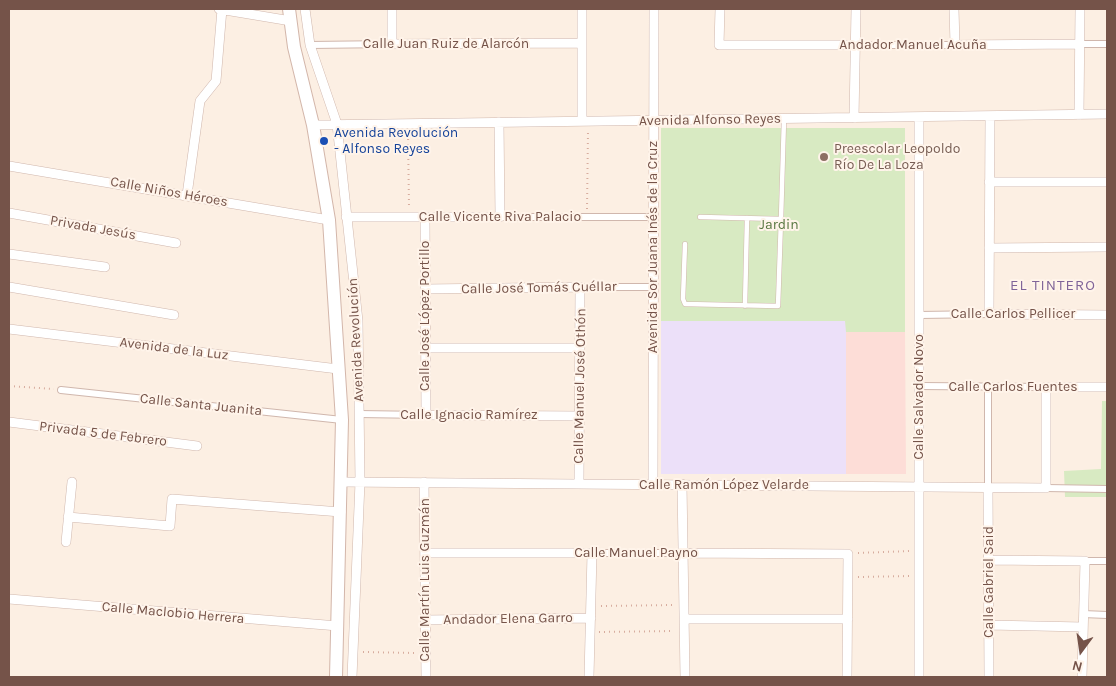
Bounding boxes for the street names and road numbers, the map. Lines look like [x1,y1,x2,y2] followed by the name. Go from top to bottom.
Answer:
[363,36,529,52] street label: Calle Juan Ruiz de Alarcón
[839,37,987,53] street label: Andador Manuel Acuña
[639,110,781,130] street label: Avenida Alfonso Reyes
[645,141,661,353] street label: Avenida Sor Juana Inés de la Cruz
[109,173,229,211] street label: Calle Niños Héroes
[419,209,581,225] street label: Calle Vicente Riva Palacio
[49,212,137,244] street label: Privada Jesús
[417,241,433,391] street label: Calle José López Portillo
[344,278,368,402] street label: Avenida Revolución
[461,278,617,298] street label: Calle José Tomás Cuéllar
[951,306,1075,322] street label: Calle Carlos Pellicer
[570,308,590,464] street label: Calle Manuel José Othón
[119,334,229,364] street label: Avenida de la Luz
[911,334,927,460] street label: Calle Salvador Novo
[948,379,1078,395] street label: Calle Carlos Fuentes
[139,390,263,420] street label: Calle Santa Juanita
[400,407,538,423] street label: Calle Ignacio Ramírez
[38,418,168,450] street label: Privada 5 de Febrero
[639,477,809,493] street label: Calle Ramón López Velarde
[417,498,433,662] street label: Calle Martín Luis Guzmán
[981,526,997,638] street label: Calle Gabriel Said
[574,545,698,561] street label: Calle Manuel Payno
[101,598,245,628] street label: Calle Maclobio Herrera
[443,609,573,629] street label: Andador Elena Garro

